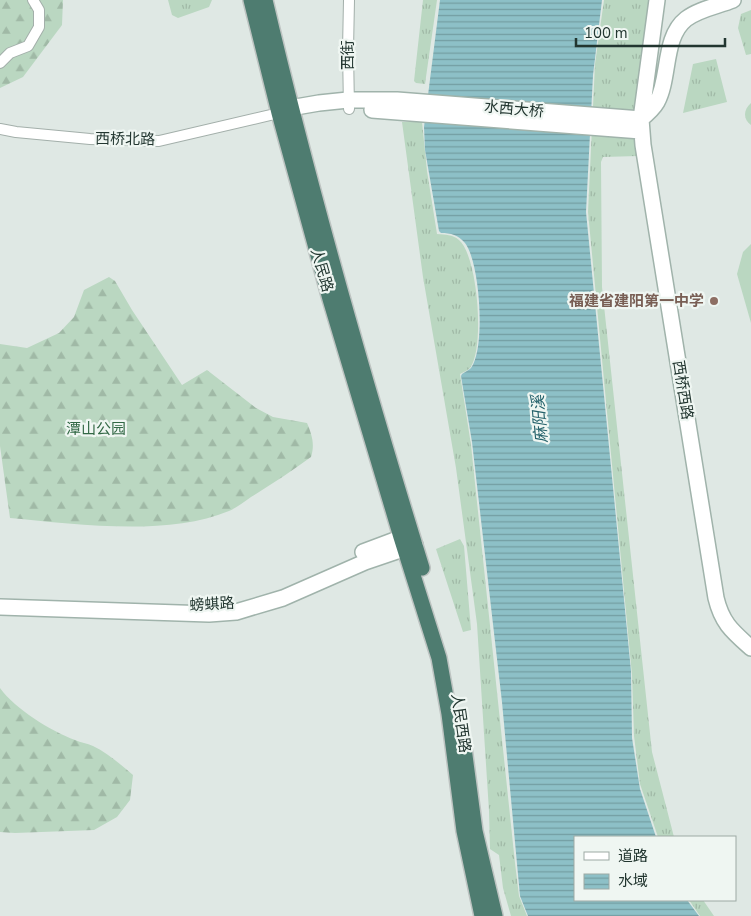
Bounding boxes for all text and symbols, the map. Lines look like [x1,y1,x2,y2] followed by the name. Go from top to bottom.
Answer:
[576,15,725,47] scale bar
[584,23,628,43] text: 100 m
[338,40,358,70] street label: 西街
[483,96,545,122] street label: 水西大桥
[95,128,155,150] street label: 西桥北路
[306,246,338,294] street label: 人民路
[569,291,704,311] place label: 福建省建阳第一中学
[708,295,720,307] marker: 福建省建阳第一中学
[668,359,698,421] street label: 西桥西路
[527,392,553,444] water label: 麻阳溪
[66,419,126,439] park label: 潭山公园
[189,593,235,615] street label: 螃蜞路
[447,692,475,754] street label: 人民西路
[574,836,736,901] legend
[618,846,648,866] text: 道路
[618,871,648,891] text: 水域

